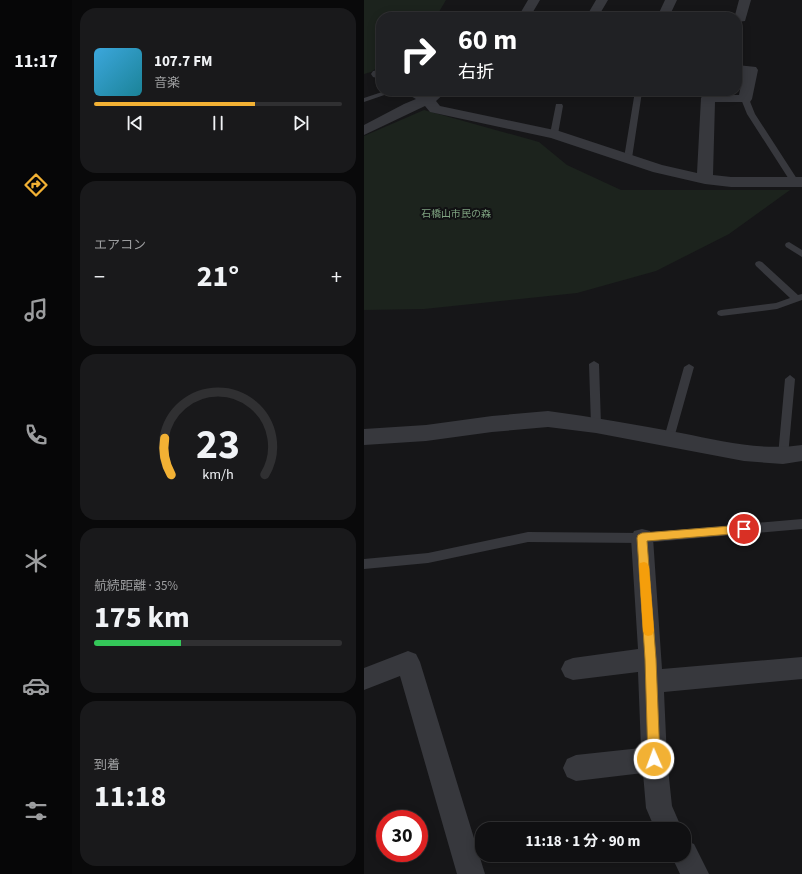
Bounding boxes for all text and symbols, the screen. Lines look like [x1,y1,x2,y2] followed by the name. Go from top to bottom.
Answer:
[458,20,517,60] text: 60 m
[392,28,444,80] icon: right
[14,49,58,74] text: 11:17
[154,51,212,72] text: 107.7 FM
[458,60,494,85] text: 右折
[154,74,180,92] text: 音楽
[124,112,146,134] icon: previous
[207,112,229,134] icon: pause
[290,112,312,134] icon: next
[22,171,50,199] icon: directions
[421,207,491,221] park label: 石橋山市民の森
[94,236,146,254] text: エアコン
[197,255,239,298] text: 21°
[94,261,105,293] text: −
[331,261,342,293] text: +
[22,296,50,324] icon: music
[196,415,240,475] text: 23
[22,421,50,449] icon: phone
[202,464,234,485] text: km/h
[727,512,761,546] pin
[733,518,755,540] icon: arrive
[22,547,50,575] icon: climate
[94,577,178,595] text: 航続距離 · 35%
[94,596,190,639] text: 175 km
[22,672,50,700] icon: car
[633,738,675,780] position arrow
[94,756,120,774] text: 到着
[94,775,166,818] text: 11:18
[22,797,50,825] icon: filters
[376,810,428,862] speed limit sign: 30
[526,831,640,852] text: 11:18 · 1 分 · 90 m

